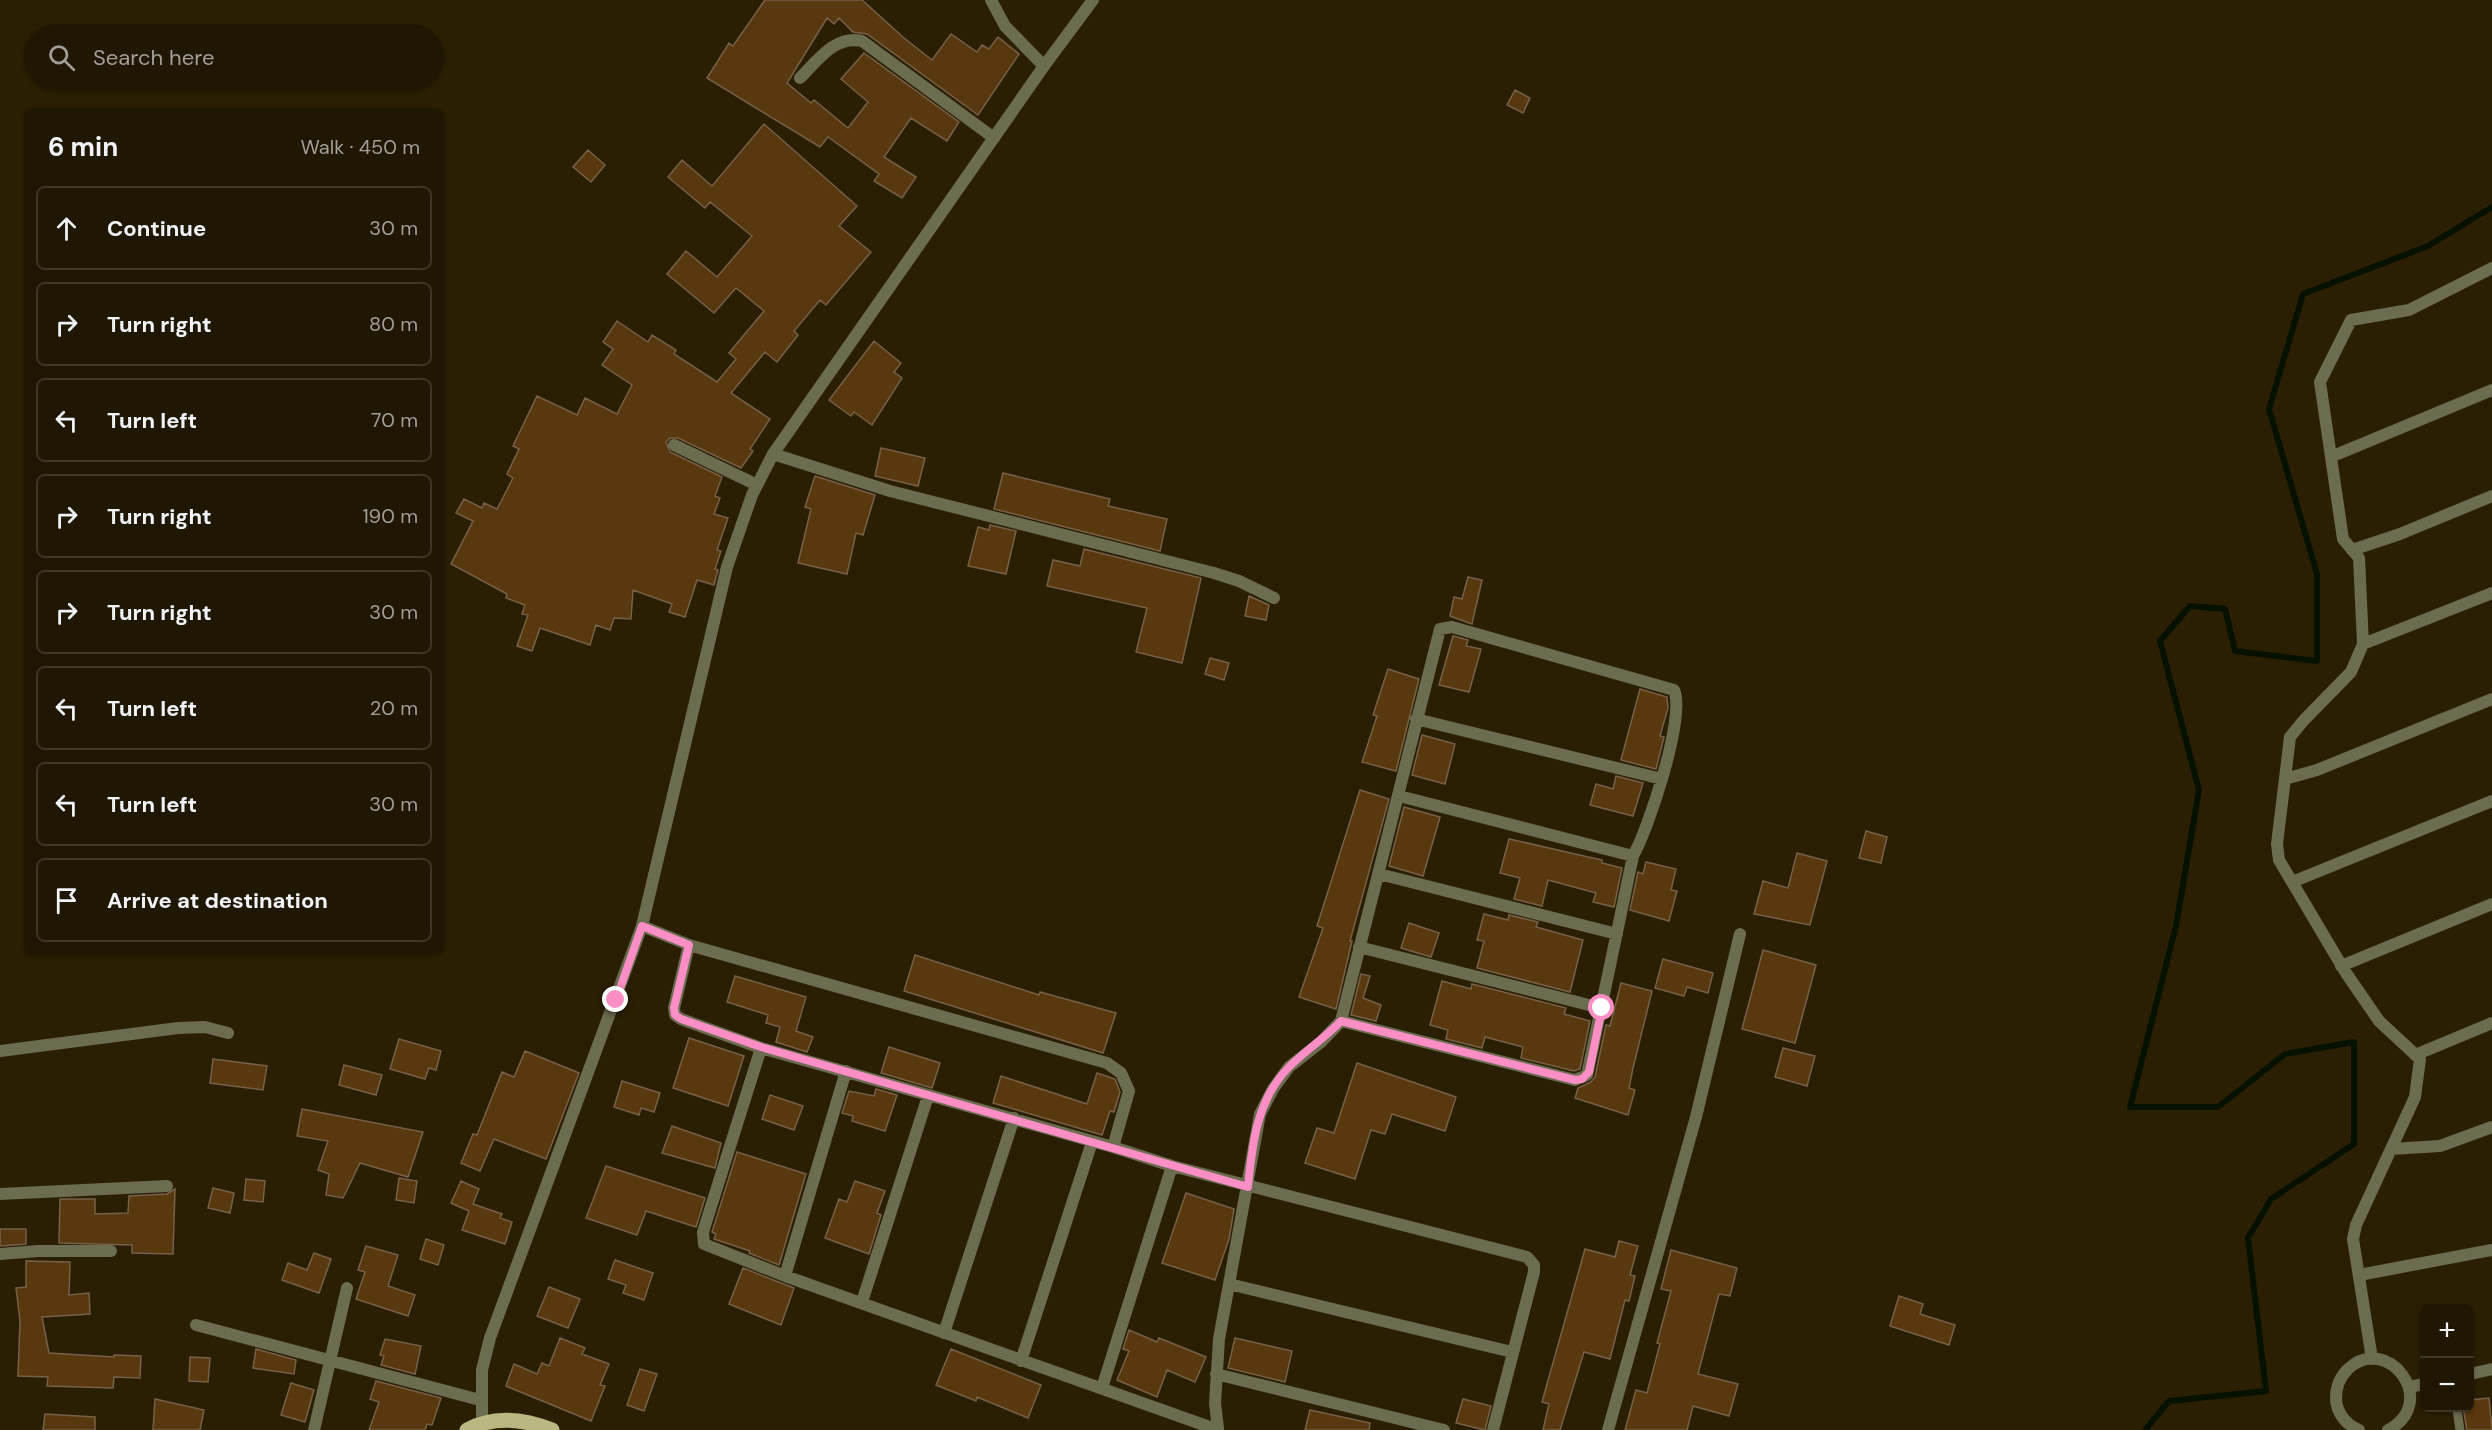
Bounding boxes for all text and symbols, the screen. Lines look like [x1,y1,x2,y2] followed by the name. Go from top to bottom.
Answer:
[24,24,444,90] search box
[45,41,78,74] icon: search
[93,43,214,72] text: Search here
[48,130,118,164] text: 6 min
[300,134,420,160] text: Walk · 450 m
[50,212,83,245] icon: ahead
[107,214,206,243] text: Continue
[369,215,418,241] text: 30 m
[50,308,83,341] icon: right
[107,310,212,339] text: Turn right
[369,311,418,337] text: 80 m
[50,404,83,437] icon: left
[107,406,197,435] text: Turn left
[371,407,418,433] text: 70 m
[50,500,83,533] icon: right
[107,502,212,531] text: Turn right
[362,503,418,529] text: 190 m
[50,596,83,629] icon: right
[107,598,212,627] text: Turn right
[369,599,418,625] text: 30 m
[50,692,83,725] icon: left
[107,694,197,723] text: Turn left
[370,695,418,721] text: 20 m
[50,788,83,821] icon: left
[107,790,197,819] text: Turn left
[369,791,418,817] text: 30 m
[50,884,83,917] icon: arrive
[107,886,328,915] text: Arrive at destination
[602,986,628,1012] route end
[1588,994,1614,1020] route start
[2420,1304,2474,1412] map controls
[2420,1304,2474,1358] button: +
[2420,1358,2474,1412] button: −

